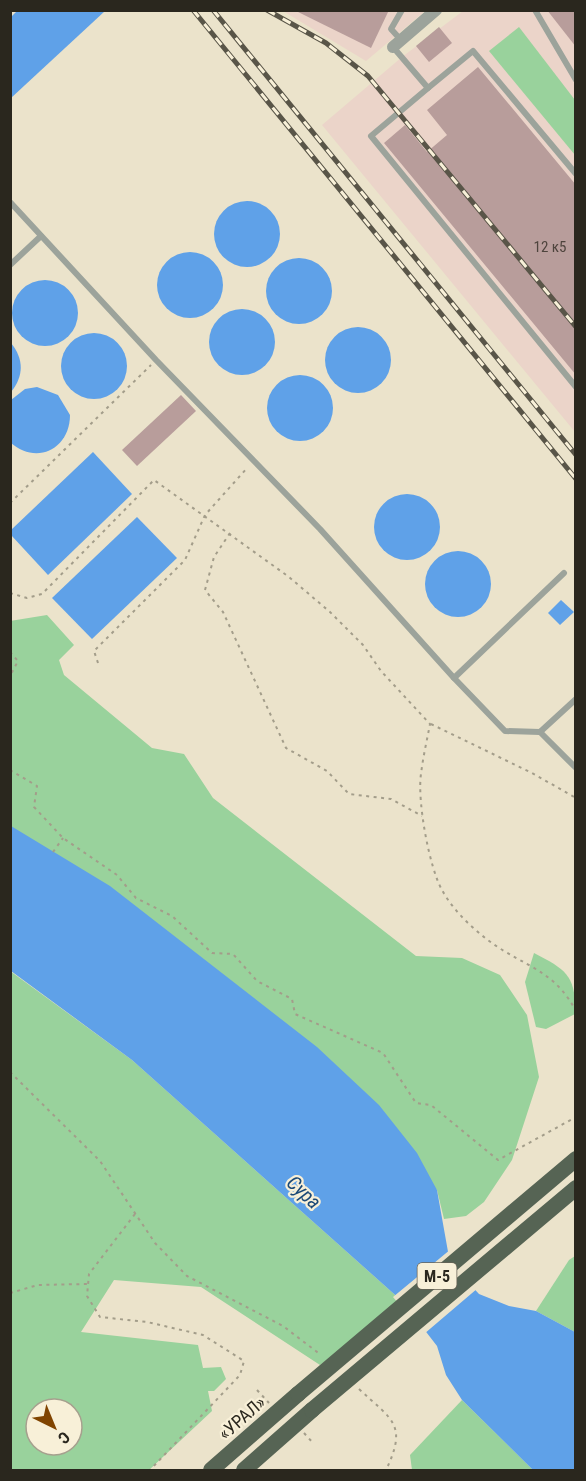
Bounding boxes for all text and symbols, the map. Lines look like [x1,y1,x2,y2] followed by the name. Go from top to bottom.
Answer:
[534,238,566,256] house number: 12 к5
[282,1170,326,1214] water label: Сура
[418,1263,456,1289] road number: М-5
[214,1392,269,1444] street label: «УРАЛ»
[24,1397,84,1457] north arrow
[54,1428,74,1448] text: С

